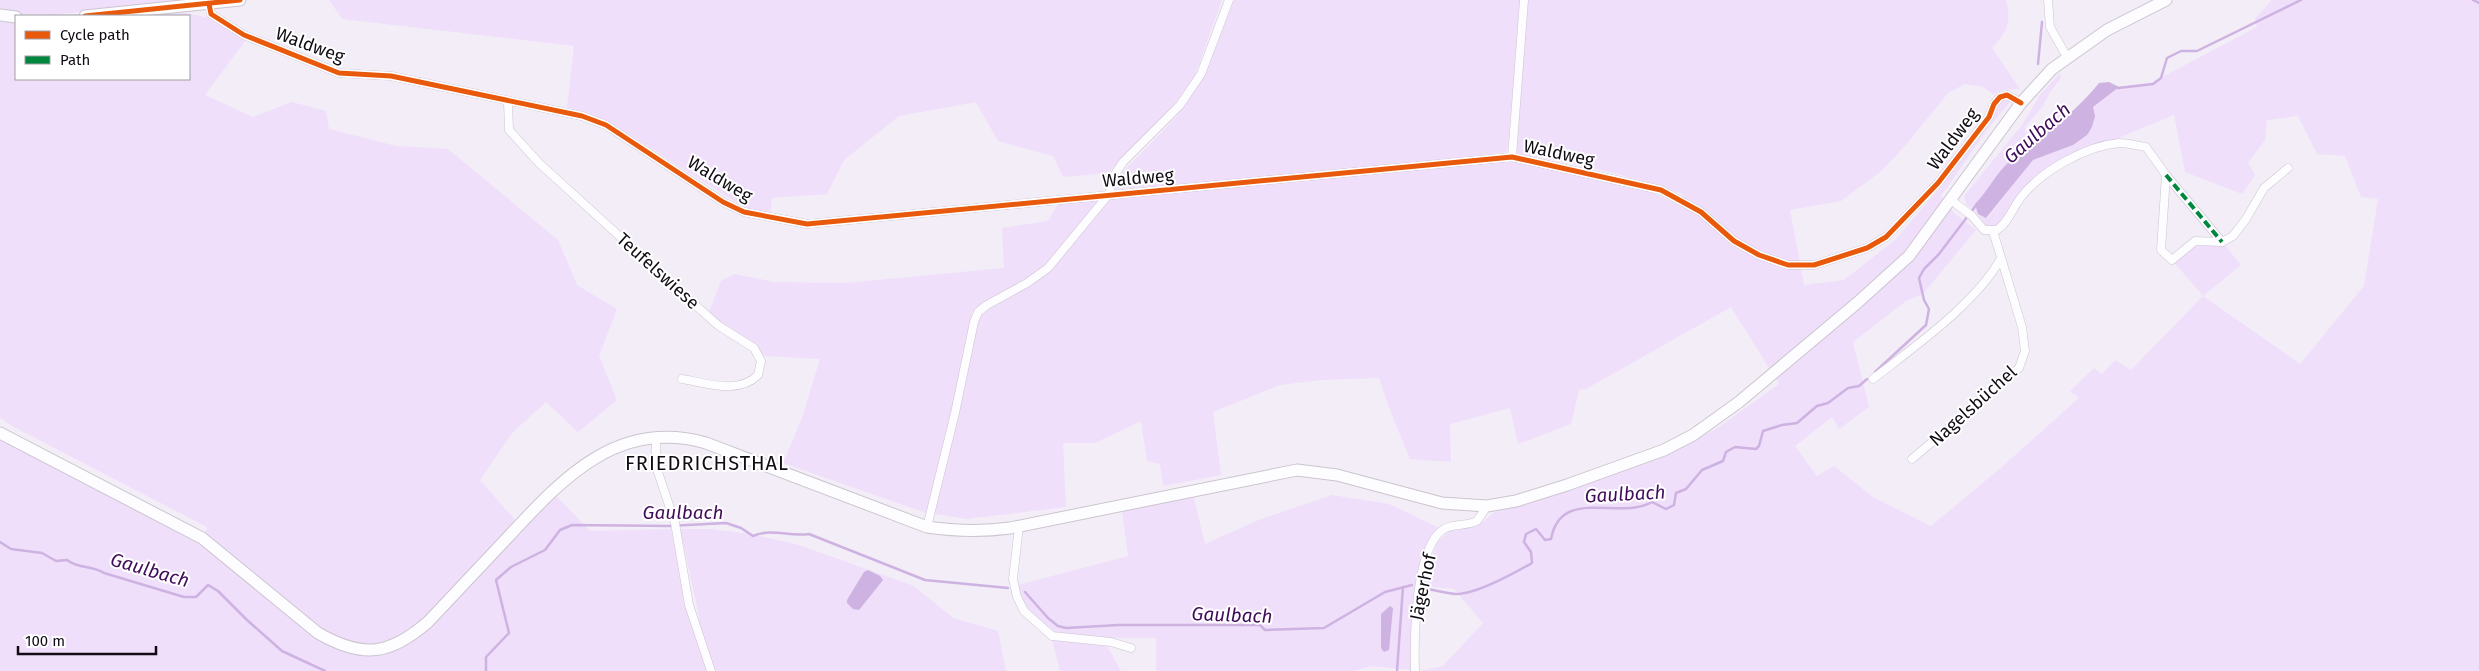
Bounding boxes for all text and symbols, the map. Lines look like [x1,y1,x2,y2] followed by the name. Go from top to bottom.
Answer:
[15,15,190,80] legend
[272,22,348,68] street label: Waldweg
[60,26,130,44] text: Cycle path
[60,51,90,69] text: Path
[1999,98,2075,168] water label: Gaulbach
[1923,103,1984,174] street label: Waldweg
[1522,135,1597,171] street label: Waldweg
[683,151,757,207] street label: Waldweg
[1101,164,1175,192] street label: Waldweg
[612,228,704,314] street label: Teufelswiese
[1925,361,2021,451] street label: Nagelsbüchel
[625,451,789,475] district label: FRIEDRICHSTHAL
[1584,480,1666,508] water label: Gaulbach
[643,501,723,524] water label: Gaulbach
[108,548,192,592] water label: Gaulbach
[1405,550,1441,623] street label: Jägerhof
[1191,602,1273,628] water label: Gaulbach
[18,624,155,656] scale bar
[25,632,65,650] text: 100 m

